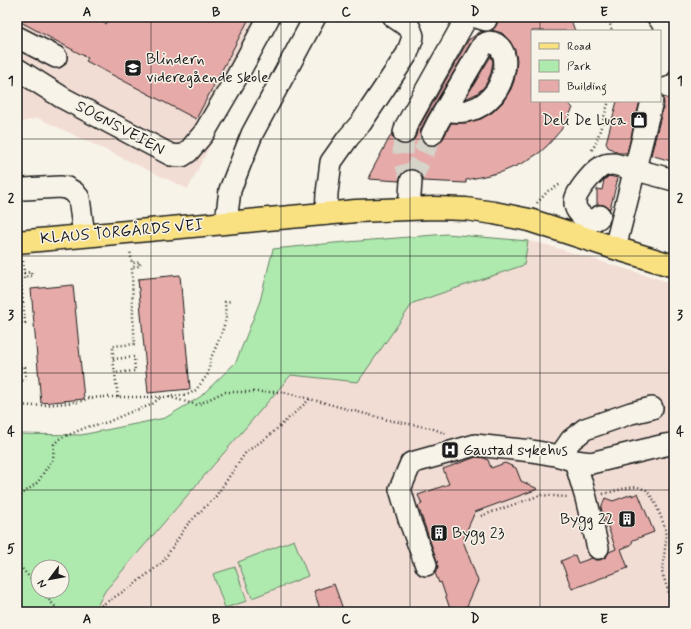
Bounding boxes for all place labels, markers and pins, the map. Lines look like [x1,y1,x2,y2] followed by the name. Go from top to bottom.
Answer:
[146,49,269,88] place label: Blindern videregående skole
[123,58,143,78] school or university icon: Blindern videregående skole
[542,110,626,131] place label: Deli De Luca
[629,110,649,130] shop icon: Deli De Luca
[440,440,460,460] hospital icon: Gaustad sykehus
[463,440,568,461] place label: Gaustad sykehus
[560,509,614,531] place label: Bygg 22
[617,509,637,529] building icon: Bygg 22
[429,523,449,543] building icon: Bygg 23
[452,523,505,545] place label: Bygg 23

